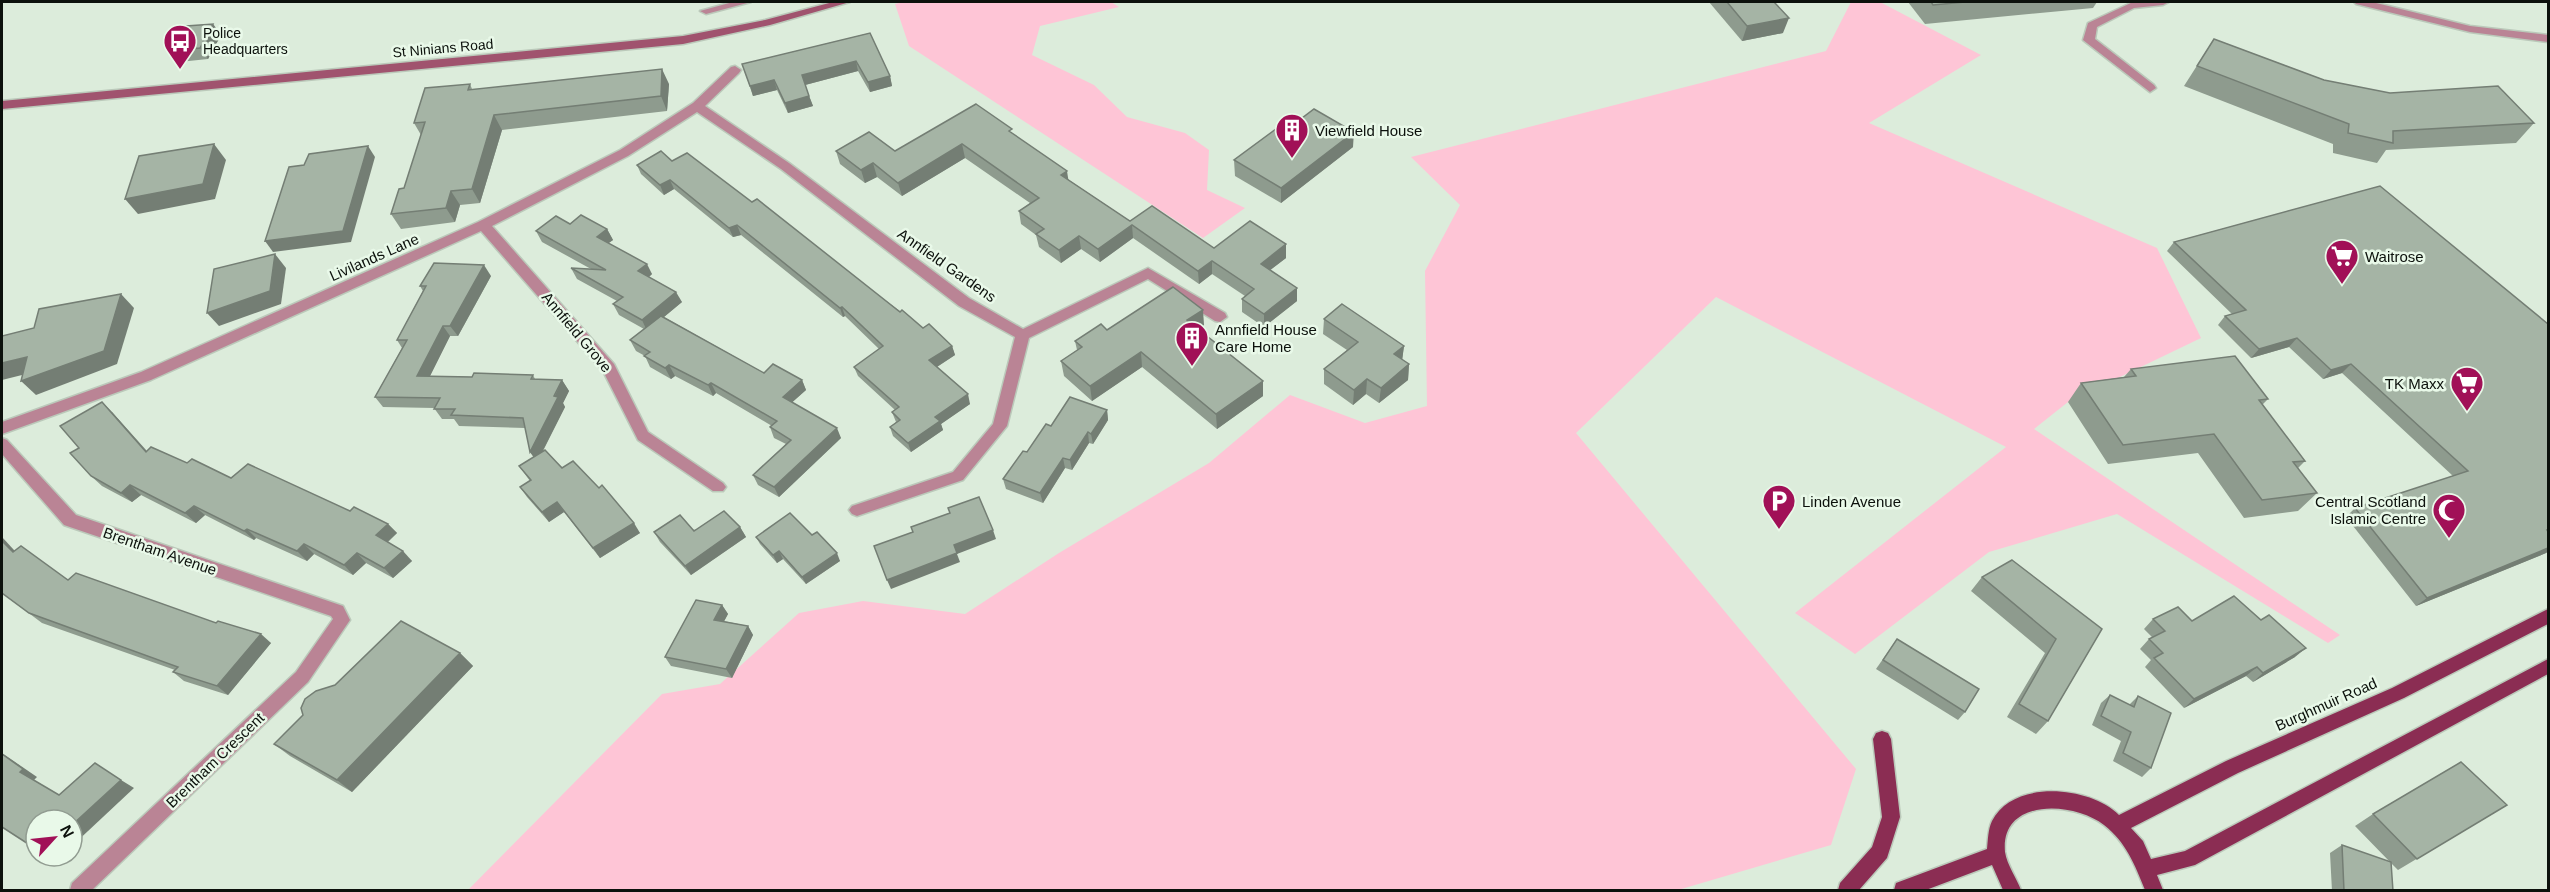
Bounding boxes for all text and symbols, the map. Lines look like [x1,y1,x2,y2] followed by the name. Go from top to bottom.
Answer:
[162,23,198,70] bus stop icon: Police Headquarters
[203,25,288,57] place label: Police Headquarters
[392,36,494,60] street label: St Ninians Road
[1274,112,1310,159] building icon: Viewfield House
[1315,122,1422,139] place label: Viewfield House
[895,225,999,305] street label: Annfield Gardens
[327,230,421,284] street label: Livilands Lane
[2324,238,2360,285] supermarket icon: Waitrose
[2365,248,2424,265] place label: Waitrose
[539,289,615,375] street label: Annfield Grove
[1174,320,1210,367] building icon: Annfield House Care Home
[1215,321,1317,355] place label: Annfield House Care Home
[2449,365,2485,412] supermarket icon: TK Maxx
[2385,375,2444,392] place label: TK Maxx
[1761,483,1797,530] parking icon: Linden Avenue
[2431,492,2467,539] mosque icon: Central Scotland Islamic Centre
[1802,493,1901,510] place label: Linden Avenue
[2315,493,2426,527] place label: Central Scotland Islamic Centre
[101,524,219,578] street label: Brentham Avenue
[2273,674,2379,734] street label: Burghmuir Road
[163,708,268,811] street label: Brentham Crescent
[24,808,84,868] north arrow
[57,822,77,840] text: N

